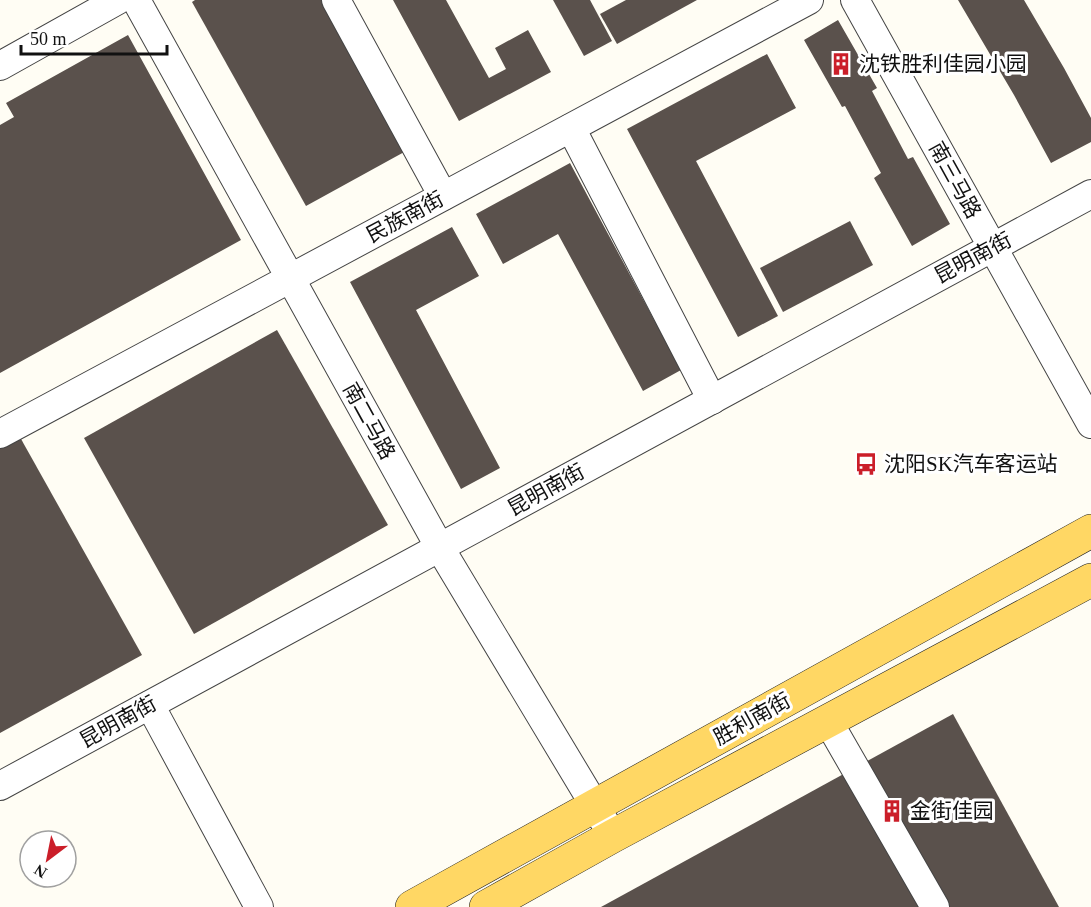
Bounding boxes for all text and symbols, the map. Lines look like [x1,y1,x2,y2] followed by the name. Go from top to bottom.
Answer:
[21,18,166,56] scale bar
[30,29,67,49] text: 50 m
[828,51,854,77] building icon: 沈铁胜利佳园小园
[859,52,1027,76] place label: 沈铁胜利佳园小园
[924,137,986,223] street label: 南三马路
[362,187,448,247] street label: 民族南街
[930,228,1016,288] street label: 昆明南街
[338,378,400,464] street label: 南二马路
[853,451,879,477] bus stop icon: 沈阳SK汽车客运站
[884,452,1058,476] place label: 沈阳SK汽车客运站
[503,459,589,521] street label: 昆明南街
[709,688,795,750] street label: 胜利南街
[75,691,161,753] street label: 昆明南街
[879,798,905,824] building icon: 金街佳园
[910,799,994,823] place label: 金街佳园
[18,829,78,889] north arrow
[31,861,50,882] text: N

